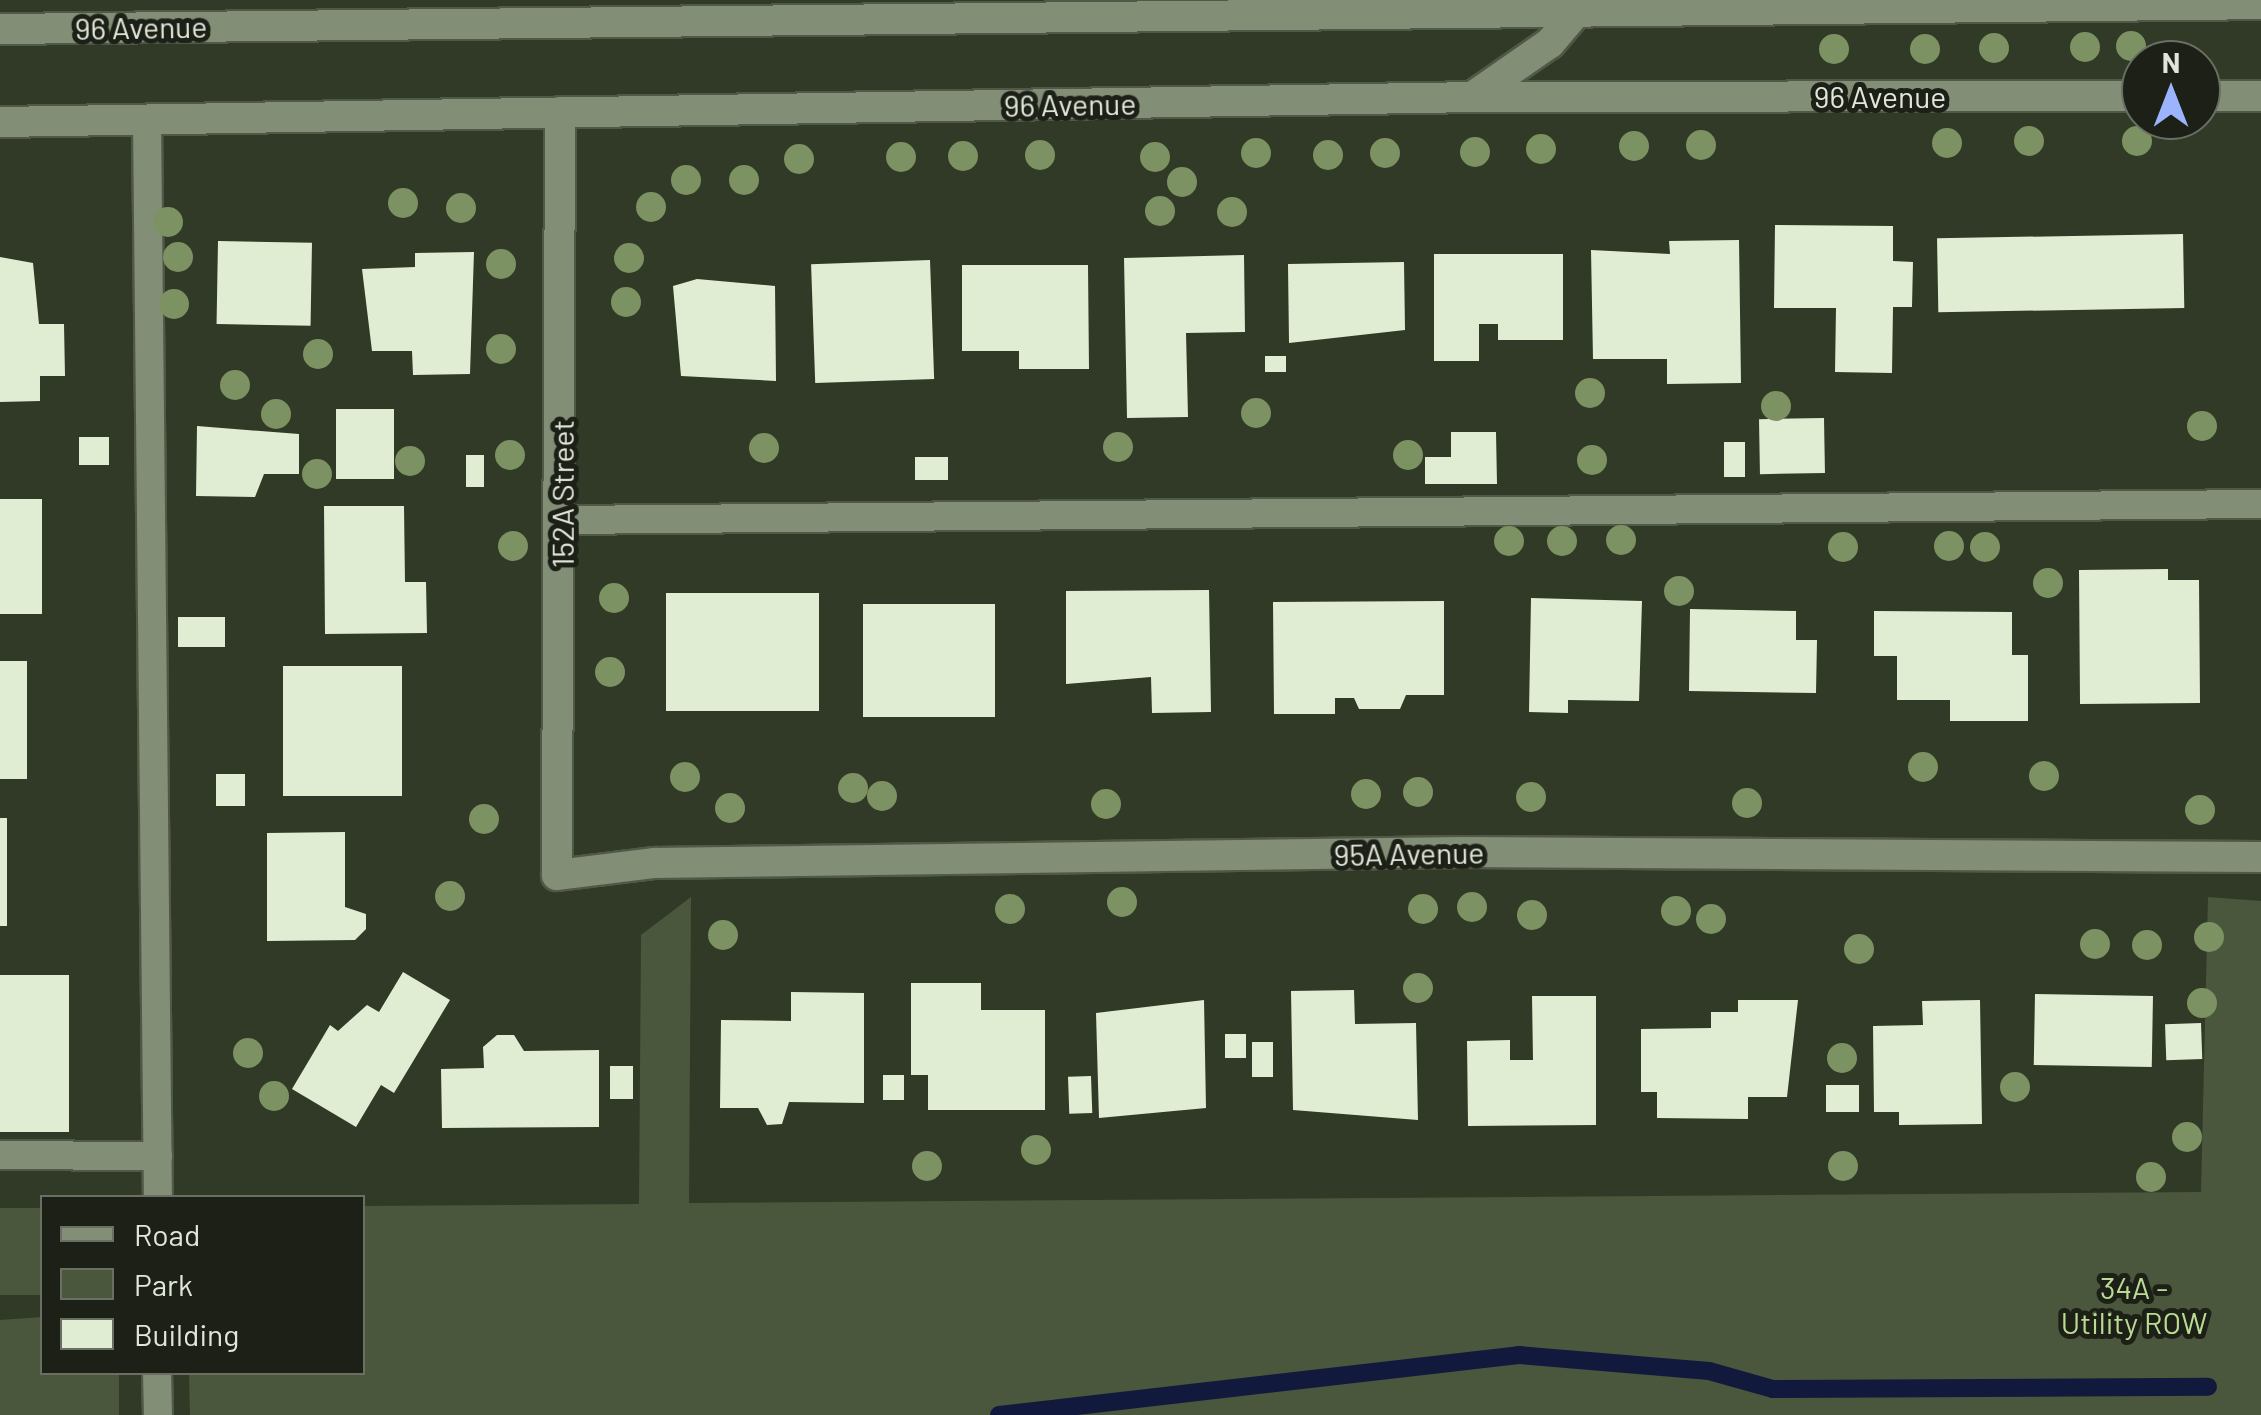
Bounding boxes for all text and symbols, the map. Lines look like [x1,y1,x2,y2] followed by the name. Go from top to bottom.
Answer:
[74,8,208,46] street label: 96 Avenue
[2121,40,2221,140] north arrow
[2162,45,2180,79] text: N
[1814,78,1946,114] street label: 96 Avenue
[1003,85,1137,123] street label: 96 Avenue
[544,420,580,568] street label: 152A Street
[1333,834,1485,872] street label: 95A Avenue
[40,1195,365,1375] legend
[134,1216,200,1252] text: Road
[134,1266,193,1302] text: Park
[2061,1269,2207,1340] park label: 34A - Utility ROW
[134,1316,239,1352] text: Building

